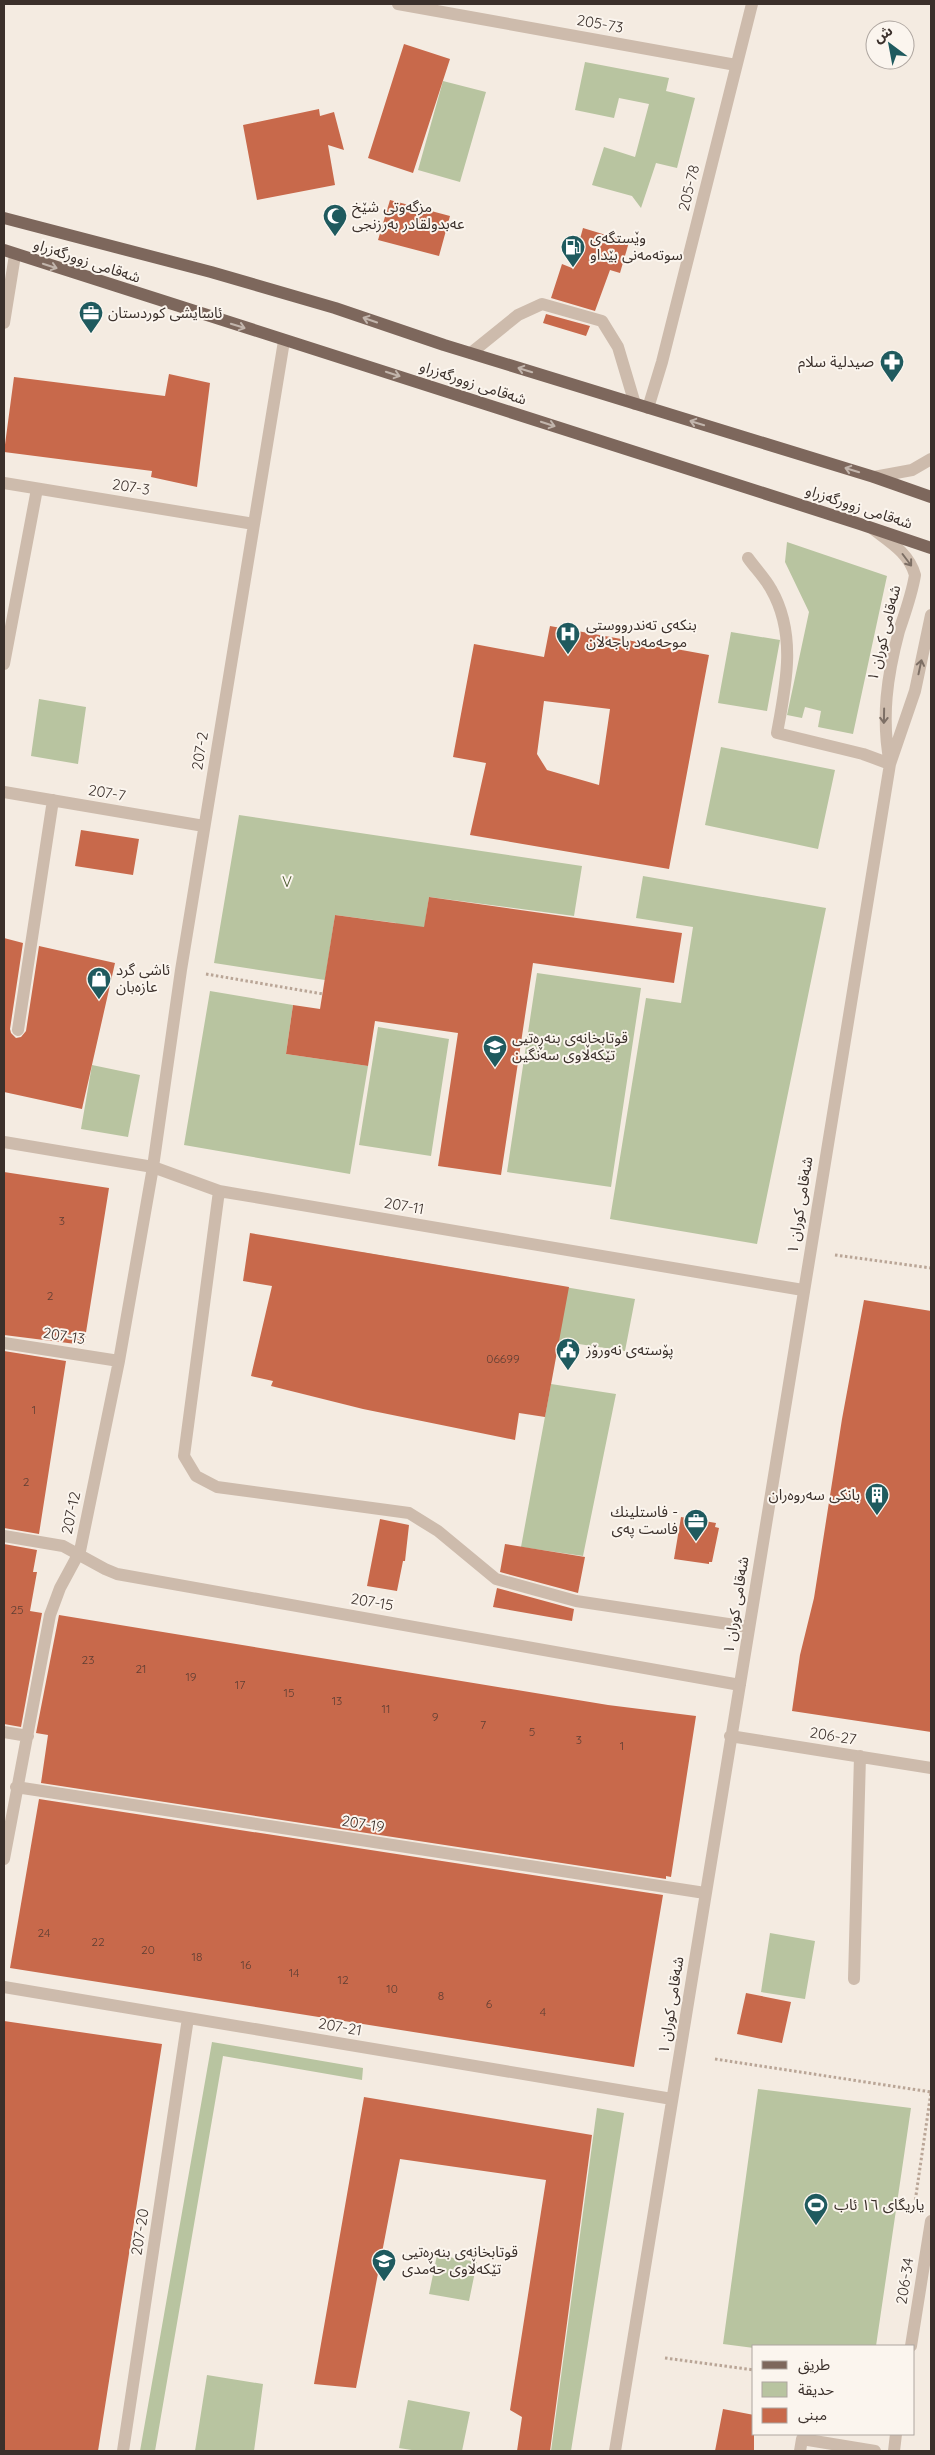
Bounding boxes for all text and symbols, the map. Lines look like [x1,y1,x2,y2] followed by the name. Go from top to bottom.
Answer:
[575,10,625,37] street label: 205-73
[865,20,915,70] north arrow
[870,21,896,47] text: ش
[674,163,703,213] street label: 205-78
[352,197,465,233] place label: مزگەوتی شێخ عەبدولقادر بەرزنجی
[322,203,348,237] mosque icon: مزگەوتی شێخ عەبدولقادر بەرزنجی
[590,228,683,264] place label: وێستگەی سوتەمەنی بێداو
[31,234,143,287] street label: شەقامی زوورگەزراو
[560,234,586,268] fuel station icon: وێستگەی سوتەمەنی بێداو
[42,262,57,271] one-way arrow
[78,300,104,334] office icon: ئاسایشی كوردستان
[108,303,222,322] place label: ئاسایشی كوردستان
[363,315,378,324] one-way arrow
[230,322,246,332] one-way arrow
[879,349,905,383] pharmacy icon: صیدلیة سلام
[798,352,874,373] place label: صیدلیة سلام
[417,356,529,409] street label: شەقامی زوورگەزراو
[517,364,533,374] one-way arrow
[385,370,401,380] one-way arrow
[689,417,705,427] one-way arrow
[540,419,556,429] one-way arrow
[844,465,860,475] one-way arrow
[111,474,151,499] street label: 207-3
[803,480,915,533] street label: شەقامی زوورگەزراو
[902,553,912,567] one-way arrow
[862,583,905,683] street label: شەقامی کوران ١
[586,615,697,651] place label: بنکەی تەندرووستی موحەمەد باجەلان
[555,621,581,655] hospital icon: بنکەی تەندرووستی موحەمەد باجەلان
[916,660,925,676] one-way arrow
[880,708,889,724] one-way arrow
[187,731,212,771] street label: 207-2
[87,780,128,805] street label: 207-7
[282,872,292,891] park label: V
[116,960,170,996] place label: ئاشی گرد عازه‌بان
[86,966,112,1000] shop icon: ئاشی گرد عازه‌بان
[512,1028,628,1064] place label: قوتابخانەی بنەڕەتیی تێکەڵاوی سەنگین
[482,1034,508,1068] school or university icon: قوتابخانەی بنەڕەتیی تێکەڵاوی سەنگین
[782,1155,817,1255] street label: شەقامی کوران ١
[383,1193,426,1218] street label: 207-11
[59,1213,65,1228] house number: 3
[47,1288,54,1303] house number: 2
[42,1323,87,1348] street label: 207-13
[555,1337,581,1371] public building icon: پۆسته‌ی نه‌ورۆز
[585,1340,673,1360] place label: پۆسته‌ی نه‌ورۆز
[486,1351,520,1366] house number: 06699
[32,1402,36,1417] house number: 1
[23,1474,30,1489] house number: 2
[864,1482,890,1516] building icon: بانکی سەروەران
[768,1485,860,1504] place label: بانکی سەروەران
[57,1490,84,1536] street label: 207-12
[611,1502,678,1539] place label: فاستلینك - فاست په‌ی
[683,1508,709,1542] office icon: فاستلینك - فاست په‌ی
[718,1555,753,1655] street label: شەقامی کوران ١
[349,1588,395,1615] street label: 207-15
[10,1602,24,1617] house number: 25
[82,1652,94,1667] house number: 23
[135,1661,147,1676] house number: 21
[185,1669,197,1684] house number: 19
[235,1677,245,1692] house number: 17
[284,1685,294,1700] house number: 15
[332,1693,342,1708] house number: 13
[382,1701,390,1716] house number: 11
[432,1709,439,1724] house number: 9
[480,1717,486,1732] house number: 7
[808,1722,858,1749] street label: 206-27
[529,1724,535,1739] house number: 5
[576,1732,582,1747] house number: 3
[620,1738,624,1753] house number: 1
[340,1811,386,1836] street label: 207-19
[38,1925,50,1940] house number: 24
[91,1934,105,1949] house number: 22
[141,1942,155,1957] house number: 20
[192,1949,202,1964] house number: 18
[653,1955,688,2055] street label: شەقامی کوران ١
[241,1957,252,1972] house number: 16
[289,1965,299,1980] house number: 14
[337,1972,349,1987] house number: 12
[386,1981,398,1996] house number: 10
[438,1988,444,2003] house number: 8
[486,1996,493,2011] house number: 6
[540,2004,546,2019] house number: 4
[317,2013,363,2040] street label: 207-21
[803,2192,829,2226] sports icon: یاریگای ١٦ ئاب
[834,2195,924,2214] place label: یاریگای ١٦ ئاب
[126,2207,153,2257] street label: 207-20
[402,2242,518,2278] place label: قوتابخانەی بنەڕەتیی تێکەڵاوی حەمدی
[371,2248,397,2282] school or university icon: قوتابخانەی بنەڕەتیی تێکەڵاوی حەمدی
[891,2256,918,2306] street label: 206-34
[752,2345,915,2435] legend
[798,2355,830,2375] text: طريق
[798,2380,834,2399] text: حديقة
[798,2405,827,2424] text: مبنى

